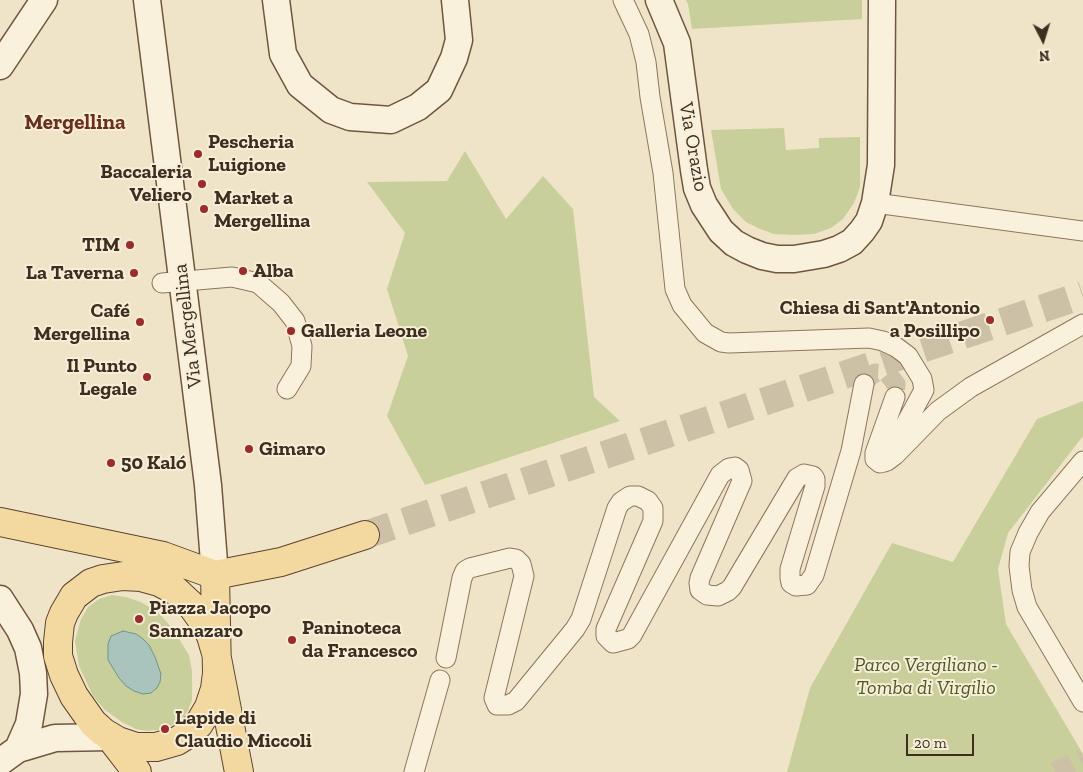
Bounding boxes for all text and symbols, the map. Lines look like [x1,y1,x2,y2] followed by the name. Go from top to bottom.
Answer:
[1018,15,1068,65] north arrow
[1038,47,1050,64] text: N
[673,101,713,193] street label: Via Orazio
[24,110,126,136] district label: Mergellina
[208,130,294,177] place label: Pescheria Luigione
[192,148,204,160] marker: Pescheria Luigione
[100,160,192,207] place label: Baccaleria Veliero
[196,178,208,190] marker: Baccaleria Veliero
[214,186,310,233] place label: Market a Mergellina
[198,203,210,215] marker: Market a Mergellina
[82,233,120,257] place label: TIM
[124,239,136,251] marker: TIM
[253,259,294,283] place label: Alba
[26,261,124,285] place label: La Taverna
[168,262,208,390] street label: Via Mergellina
[237,265,249,277] marker: Alba
[128,267,140,279] marker: La Taverna
[780,296,980,343] place label: Chiesa di Sant'Antonio a Posillipo
[34,299,130,346] place label: Café Mergellina
[984,314,996,326] marker: Chiesa di Sant'Antonio a Posillipo
[134,316,146,328] marker: Café Mergellina
[301,319,427,343] place label: Galleria Leone
[285,325,297,337] marker: Galleria Leone
[67,354,137,401] place label: Il Punto Legale
[141,371,153,383] marker: Il Punto Legale
[259,437,326,461] place label: Gimaro
[243,443,255,455] marker: Gimaro
[121,451,186,475] place label: 50 Kaló
[105,457,117,469] marker: 50 Kaló
[149,596,271,643] place label: Piazza Jacopo Sannazaro
[133,613,145,625] marker: Piazza Jacopo Sannazaro
[302,616,418,663] place label: Paninoteca da Francesco
[286,634,298,646] marker: Paninoteca da Francesco
[854,653,998,700] park label: Parco Vergiliano - Tomba di Virgilio
[175,706,312,753] place label: Lapide di Claudio Miccoli
[159,723,171,735] marker: Lapide di Claudio Miccoli
[908,724,976,756] scale bar
[914,734,947,752] text: 20 m

